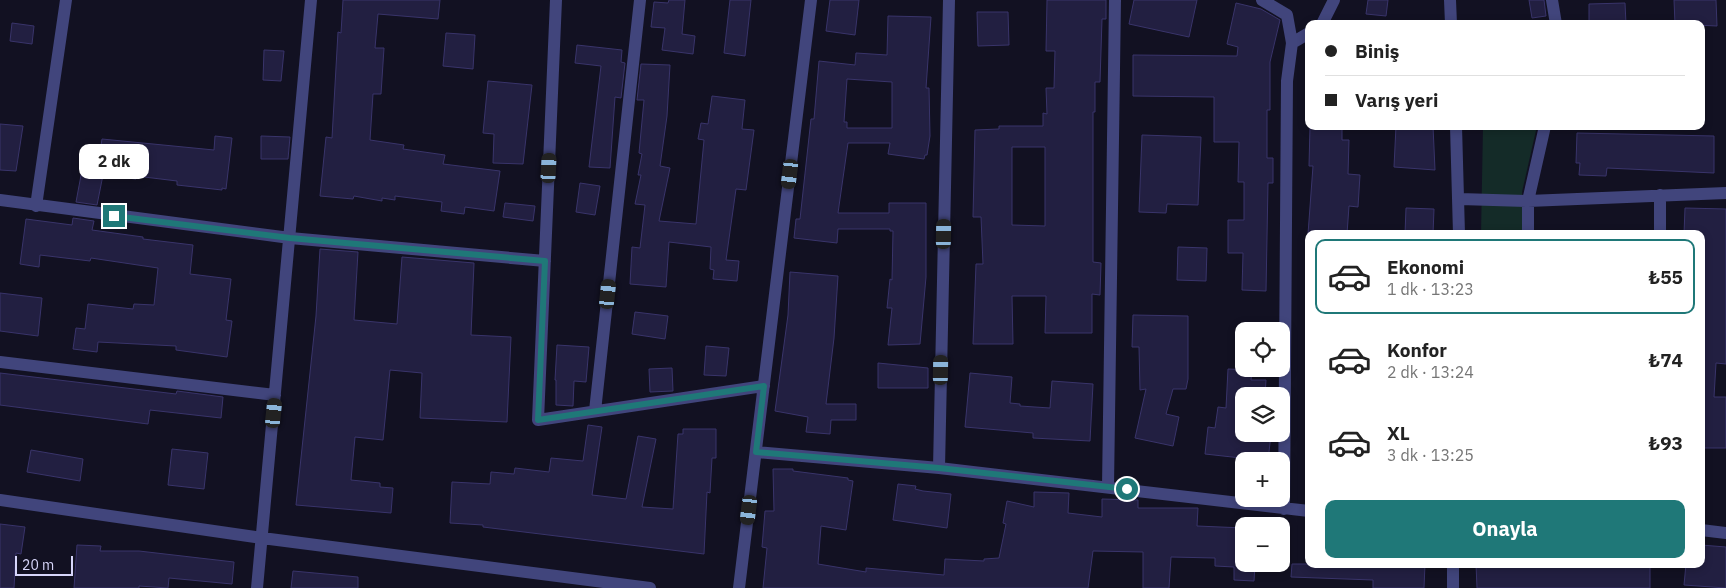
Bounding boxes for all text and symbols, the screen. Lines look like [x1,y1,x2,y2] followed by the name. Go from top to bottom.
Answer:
[1355,39,1399,63] text: Biniş
[1355,88,1438,112] text: Varış yeri
[79,144,149,178] callout: 2 dk
[98,151,130,171] text: 2 dk
[540,153,557,183] car
[780,158,799,190] car
[103,205,125,227] route end
[936,219,951,249] car
[1327,254,1372,299] icon: car
[1387,255,1464,279] text: Ekonomi
[1649,265,1683,289] text: ₺55
[598,278,617,310] car
[1387,279,1474,299] text: 1 dk · 13:23
[1235,322,1290,572] map controls
[1235,322,1290,377] button: locate
[1327,337,1372,382] icon: car
[1387,338,1447,362] text: Konfor
[1649,348,1683,372] text: ₺74
[933,355,948,385] car
[1387,362,1474,382] text: 2 dk · 13:24
[1235,387,1290,442] button: layers
[264,397,283,429] car
[1327,420,1372,465] icon: car
[1387,421,1410,445] text: XL
[1649,431,1683,455] text: ₺93
[1387,445,1474,465] text: 3 dk · 13:25
[1235,452,1290,507] button: +
[1116,478,1138,500] route start
[739,494,758,526] car
[1325,500,1685,558] button: Onayla
[1235,517,1290,572] button: −
[15,553,72,576] scale bar
[22,556,54,574] text: 20 m

